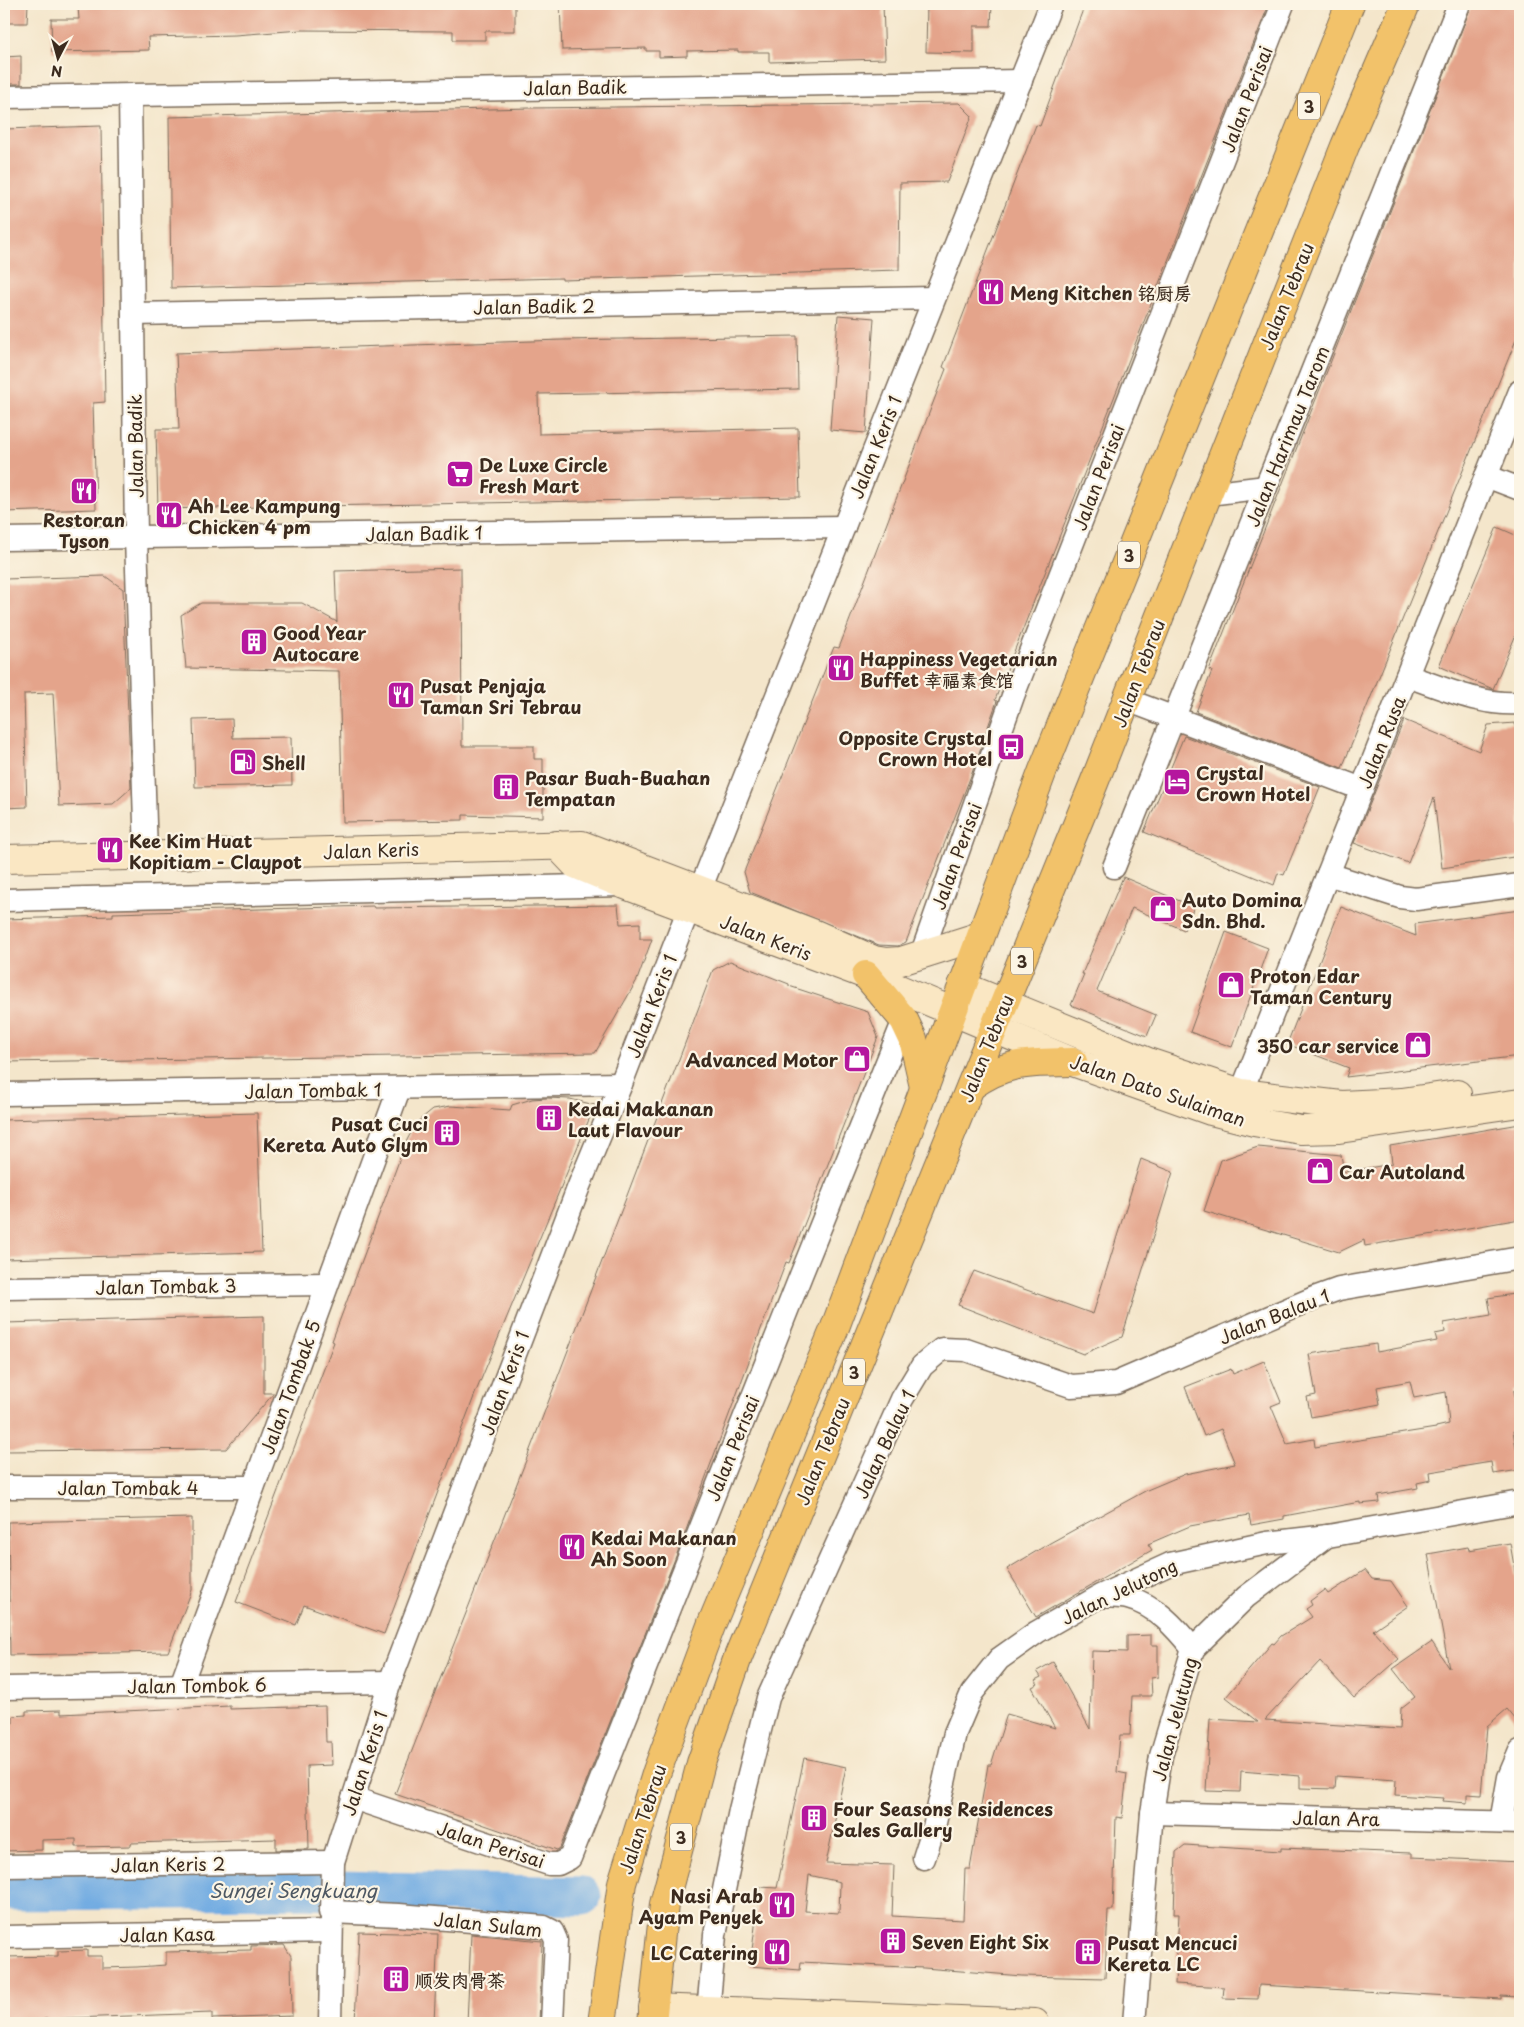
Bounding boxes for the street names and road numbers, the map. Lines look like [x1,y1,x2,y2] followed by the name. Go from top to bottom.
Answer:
[1213,42,1279,156] street label: Jalan Perisai
[523,73,627,101] street label: Jalan Badik
[1298,92,1320,120] road number: 3
[1252,238,1320,354] street label: Jalan Tebrau
[473,291,595,321] street label: Jalan Badik 2
[1238,342,1336,530] street label: Jalan Harimau Tarom
[842,392,908,502] street label: Jalan Keris 1
[121,394,149,498] street label: Jalan Badik
[1065,420,1131,534] street label: Jalan Perisai
[365,518,483,548] street label: Jalan Badik 1
[1118,542,1140,568] road number: 3
[1105,615,1171,731] street label: Jalan Tebrau
[1350,691,1412,792] street label: Jalan Rusa
[924,799,988,913] street label: Jalan Perisai
[323,835,419,865] street label: Jalan Keris
[716,907,816,967] street label: Jalan Keris
[1011,948,1033,974] road number: 3
[619,950,683,1062] street label: Jalan Keris 1
[952,990,1020,1106] street label: Jalan Tebrau
[1067,1047,1249,1133] street label: Jalan Dato Sulaiman
[244,1075,382,1105] street label: Jalan Tombak 1
[95,1271,237,1301] street label: Jalan Tombak 3
[1215,1282,1333,1350] street label: Jalan Balau 1
[253,1316,327,1458] street label: Jalan Tombak 5
[473,1327,535,1439] street label: Jalan Keris 1
[843,1358,865,1385] road number: 3
[847,1385,921,1503] street label: Jalan Balau 1
[699,1391,765,1505] street label: Jalan Perisai
[788,1393,856,1509] street label: Jalan Tebrau
[57,1474,199,1501] street label: Jalan Tombak 4
[1056,1551,1182,1631] street label: Jalan Jelutong
[1144,1654,1204,1784] street label: Jalan Jelutung
[127,1670,267,1700] street label: Jalan Tombok 6
[334,1707,394,1819] street label: Jalan Keris 1
[612,1761,672,1877] street label: Jalan Tebrau
[1292,1804,1380,1832] street label: Jalan Ara
[434,1814,548,1874] street label: Jalan Perisai
[670,1824,692,1850] road number: 3
[110,1850,226,1878] street label: Jalan Keris 2
[433,1905,543,1943] street label: Jalan Sulam
[119,1920,216,1948] street label: Jalan Kasa

